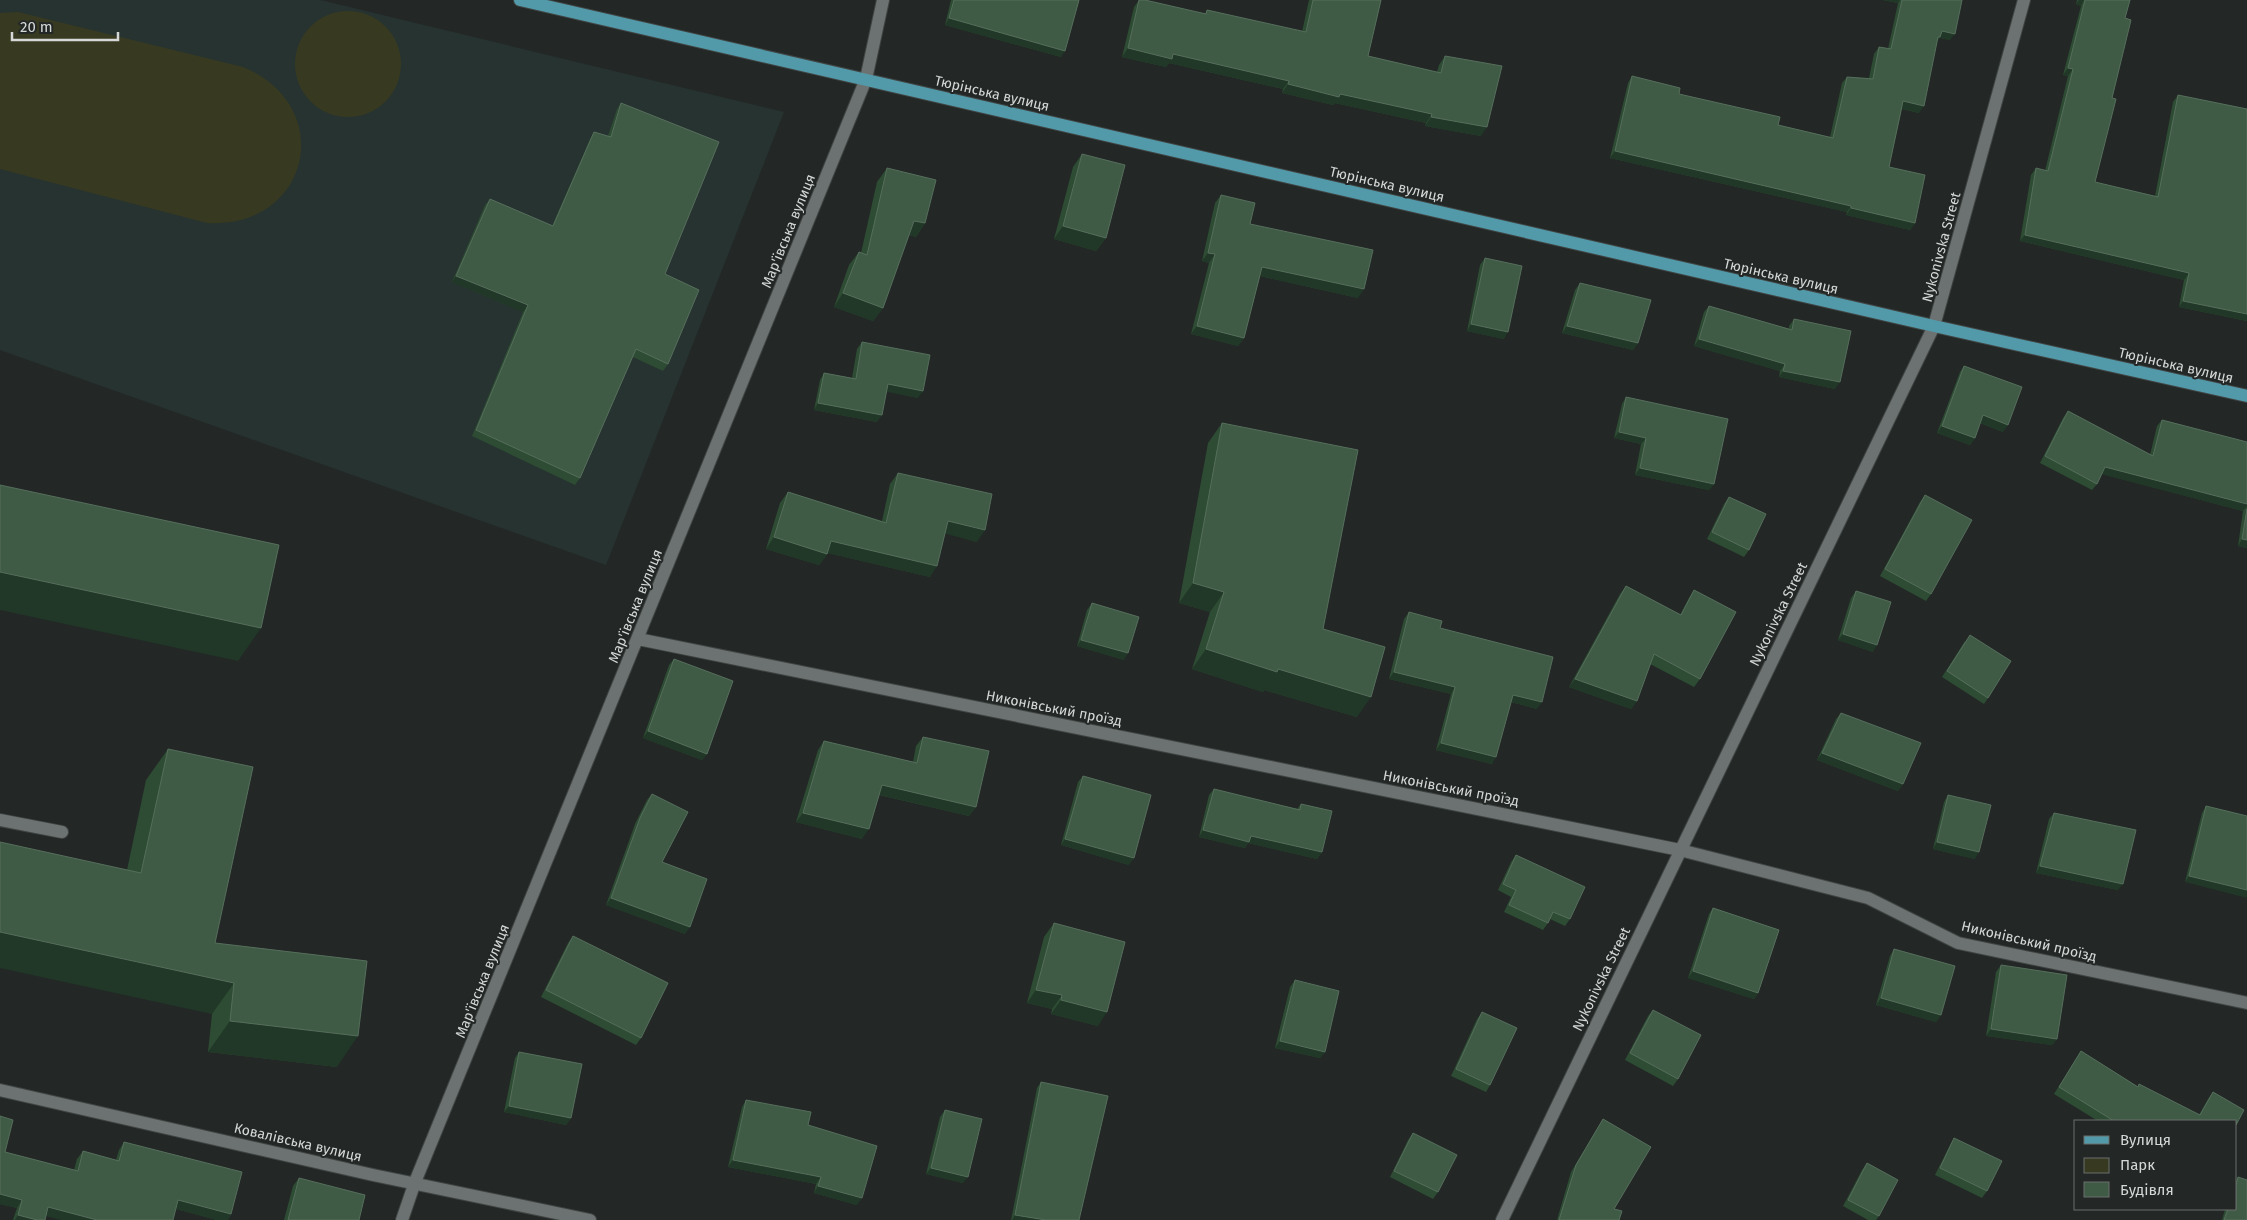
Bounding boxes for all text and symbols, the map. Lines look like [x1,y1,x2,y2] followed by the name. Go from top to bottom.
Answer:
[12,10,119,42] scale bar
[20,18,53,36] text: 20 m
[933,72,1051,115] street label: Тюрінська вулиця
[1328,163,1446,206] street label: Тюрінська вулиця
[758,172,819,291] street label: Мар'ївська вулиця
[1919,189,1965,304] street label: Nykonivska Street
[1722,255,1840,298] street label: Тюрінська вулиця
[2117,344,2235,387] street label: Тюрінська вулиця
[605,547,666,666] street label: Мар'ївська вулиця
[1746,559,1811,669] street label: Nykonivska Street
[984,687,1124,730] street label: Никонівський проїзд
[1381,767,1521,810] street label: Никонівський проїзд
[1960,918,2098,965] street label: Никонівський проїзд
[452,922,513,1041] street label: Мар'ївська вулиця
[1569,924,1634,1034] street label: Nykonivska Street
[232,1120,363,1165] street label: Ковалівська вулиця
[2074,1120,2237,1210] legend
[2120,1131,2171,1149] text: Вулиця
[2120,1156,2155,1174] text: Парк
[2120,1181,2174,1199] text: Будівля

